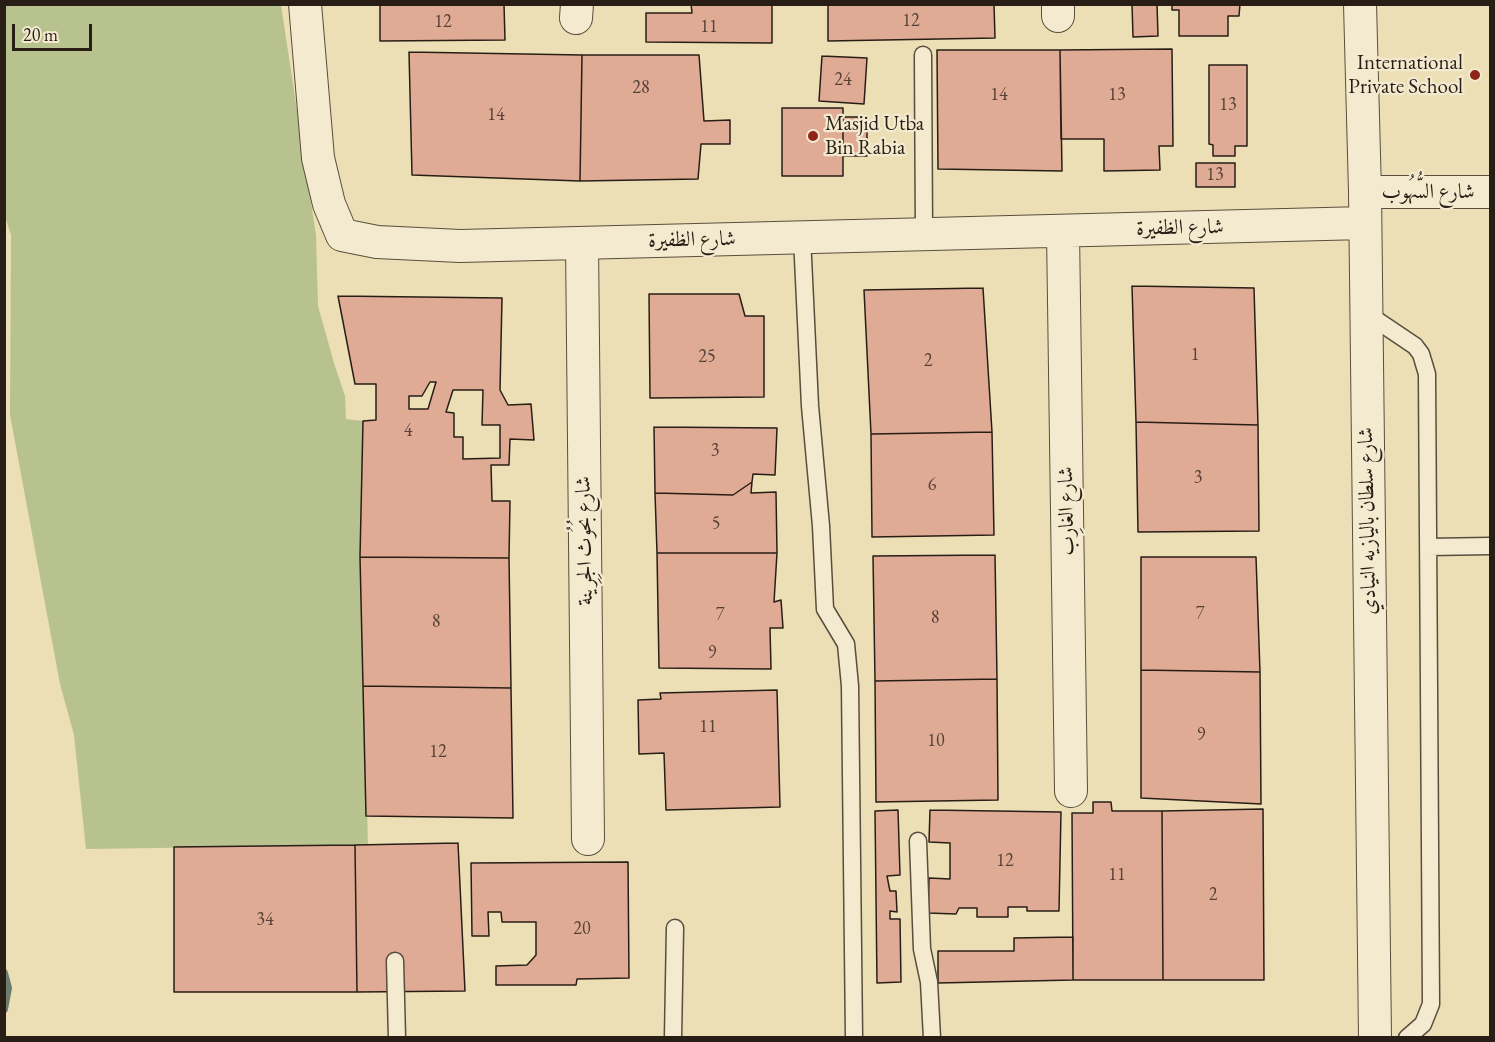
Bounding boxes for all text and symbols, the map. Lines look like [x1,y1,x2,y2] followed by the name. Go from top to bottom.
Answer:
[902,10,920,32] house number: 12
[434,11,452,33] house number: 12
[15,12,94,50] scale bar
[700,16,718,38] house number: 11
[23,23,58,46] text: 20 m
[1348,50,1463,100] place label: International Private School
[1468,68,1482,82] marker: International Private School
[834,69,852,91] house number: 24
[632,77,650,99] house number: 28
[990,84,1008,106] house number: 14
[1108,84,1126,106] house number: 13
[1219,94,1237,116] house number: 13
[487,104,505,126] house number: 14
[825,111,924,161] place label: Masjid Utba Bin Rabia
[806,129,820,143] marker: Masjid Utba Bin Rabia
[1206,164,1224,186] house number: 13
[1381,179,1475,205] street label: شارع السُّهُوب
[1136,215,1224,241] street label: شارع الظفيرة
[648,227,736,253] street label: شارع الظفيرة
[1191,344,1199,366] house number: 1
[698,346,716,368] house number: 25
[924,350,932,372] house number: 2
[404,420,412,442] house number: 4
[1354,427,1382,615] street label: شارع سلطان باليازيه النيادي
[711,440,719,462] house number: 3
[1054,466,1080,556] street label: شارع الغارِب
[1194,467,1202,489] house number: 3
[928,474,936,496] house number: 6
[571,476,599,606] street label: شارع بُحُوث الجِرِينة
[712,513,720,535] house number: 5
[1196,603,1204,625] house number: 7
[716,604,724,626] house number: 7
[931,607,939,629] house number: 8
[432,611,440,633] house number: 8
[708,642,716,664] house number: 9
[699,716,717,738] house number: 11
[1197,724,1205,746] house number: 9
[927,730,945,752] house number: 10
[429,741,447,763] house number: 12
[996,850,1014,872] house number: 12
[1108,864,1126,886] house number: 11
[1209,884,1217,906] house number: 2
[256,909,274,931] house number: 34
[573,918,591,940] house number: 20

